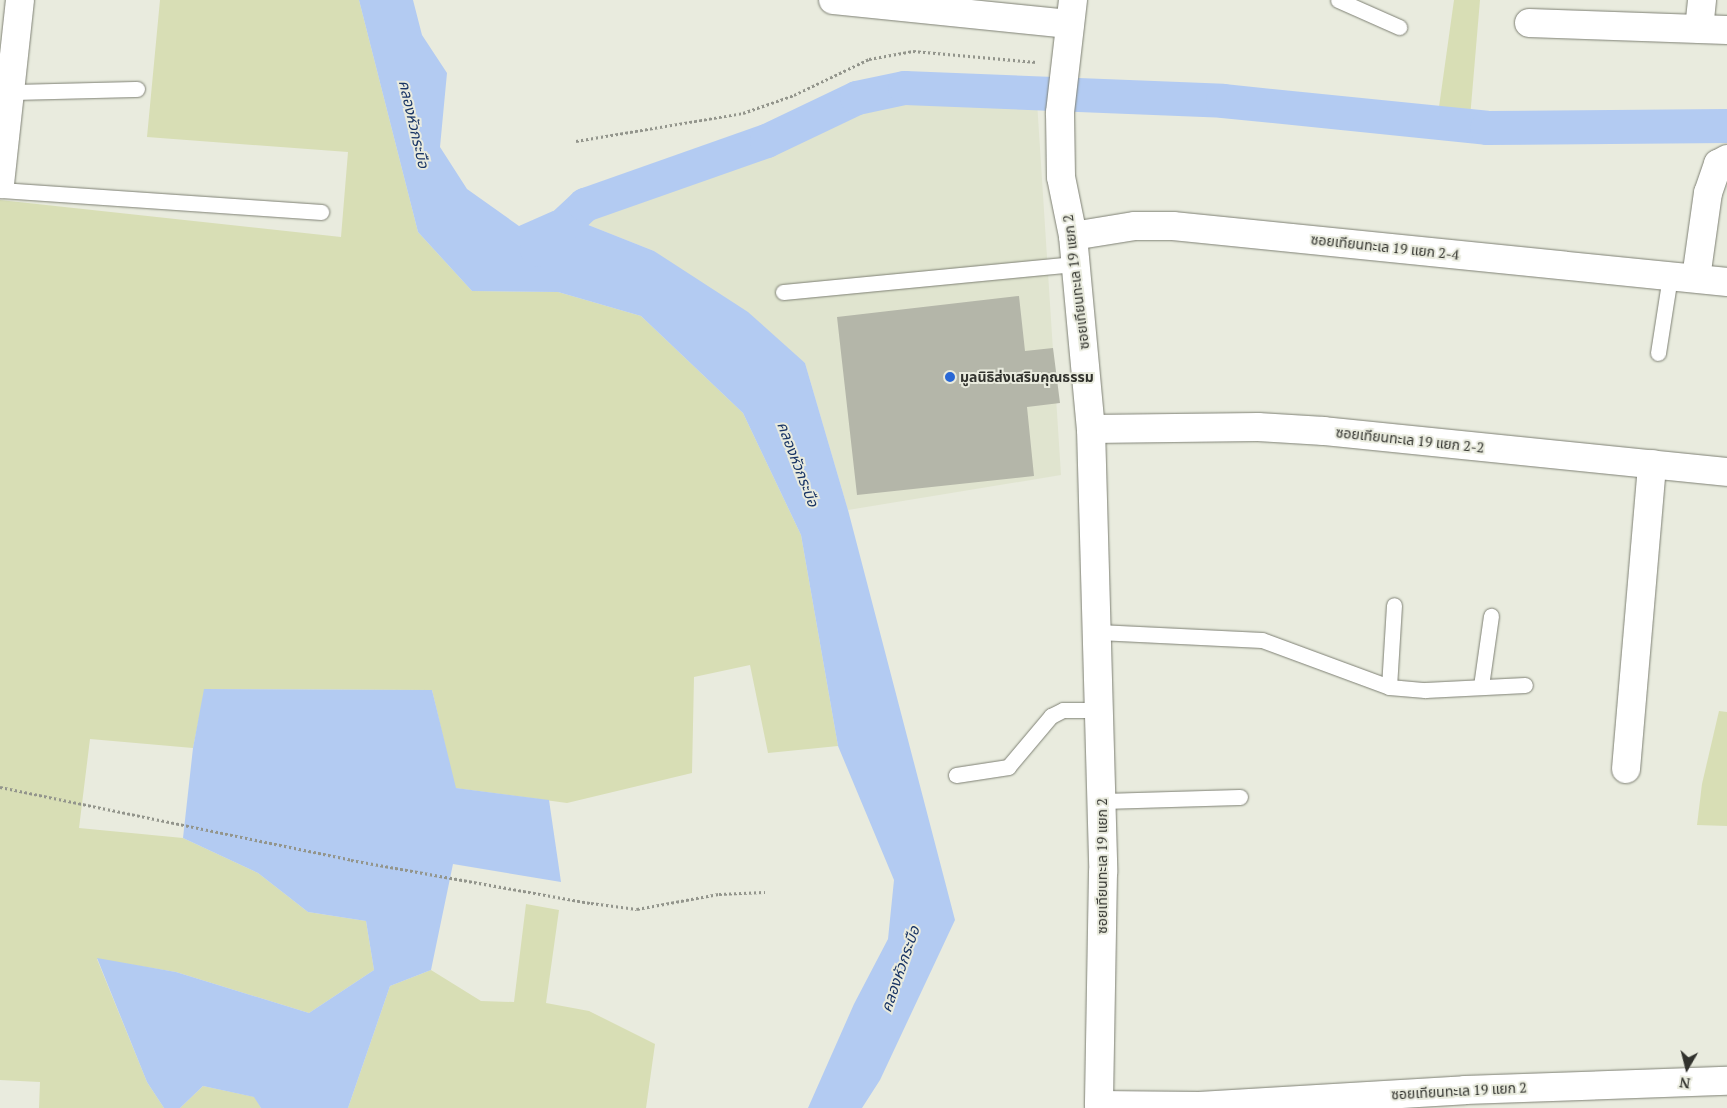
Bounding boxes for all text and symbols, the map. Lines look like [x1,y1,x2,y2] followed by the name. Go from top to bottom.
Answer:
[395,78,433,170] water label: คลองหัวกระบือ
[1059,214,1093,350] street label: ซอยเทียนทะเล 19 แยก 2
[1310,231,1460,263] street label: ซอยเทียนทะเล 19 แยก 2-4
[960,369,1094,385] place label: มูลนิธิส่งเสริมคุณธรรม
[944,371,956,383] marker: มูลนิธิส่งเสริมคุณธรรม
[774,419,822,509] water label: คลองหัวกระบือ
[1335,424,1485,456] street label: ซอยเทียนทะเล 19 แยก 2-2
[1094,798,1110,934] street label: ซอยเทียนทะเล 19 แยก 2
[877,924,923,1014] water label: คลองหัวกระบือ
[1662,1043,1712,1093] north arrow
[1678,1073,1691,1093] text: N
[1391,1079,1527,1103] street label: ซอยเทียนทะเล 19 แยก 2

